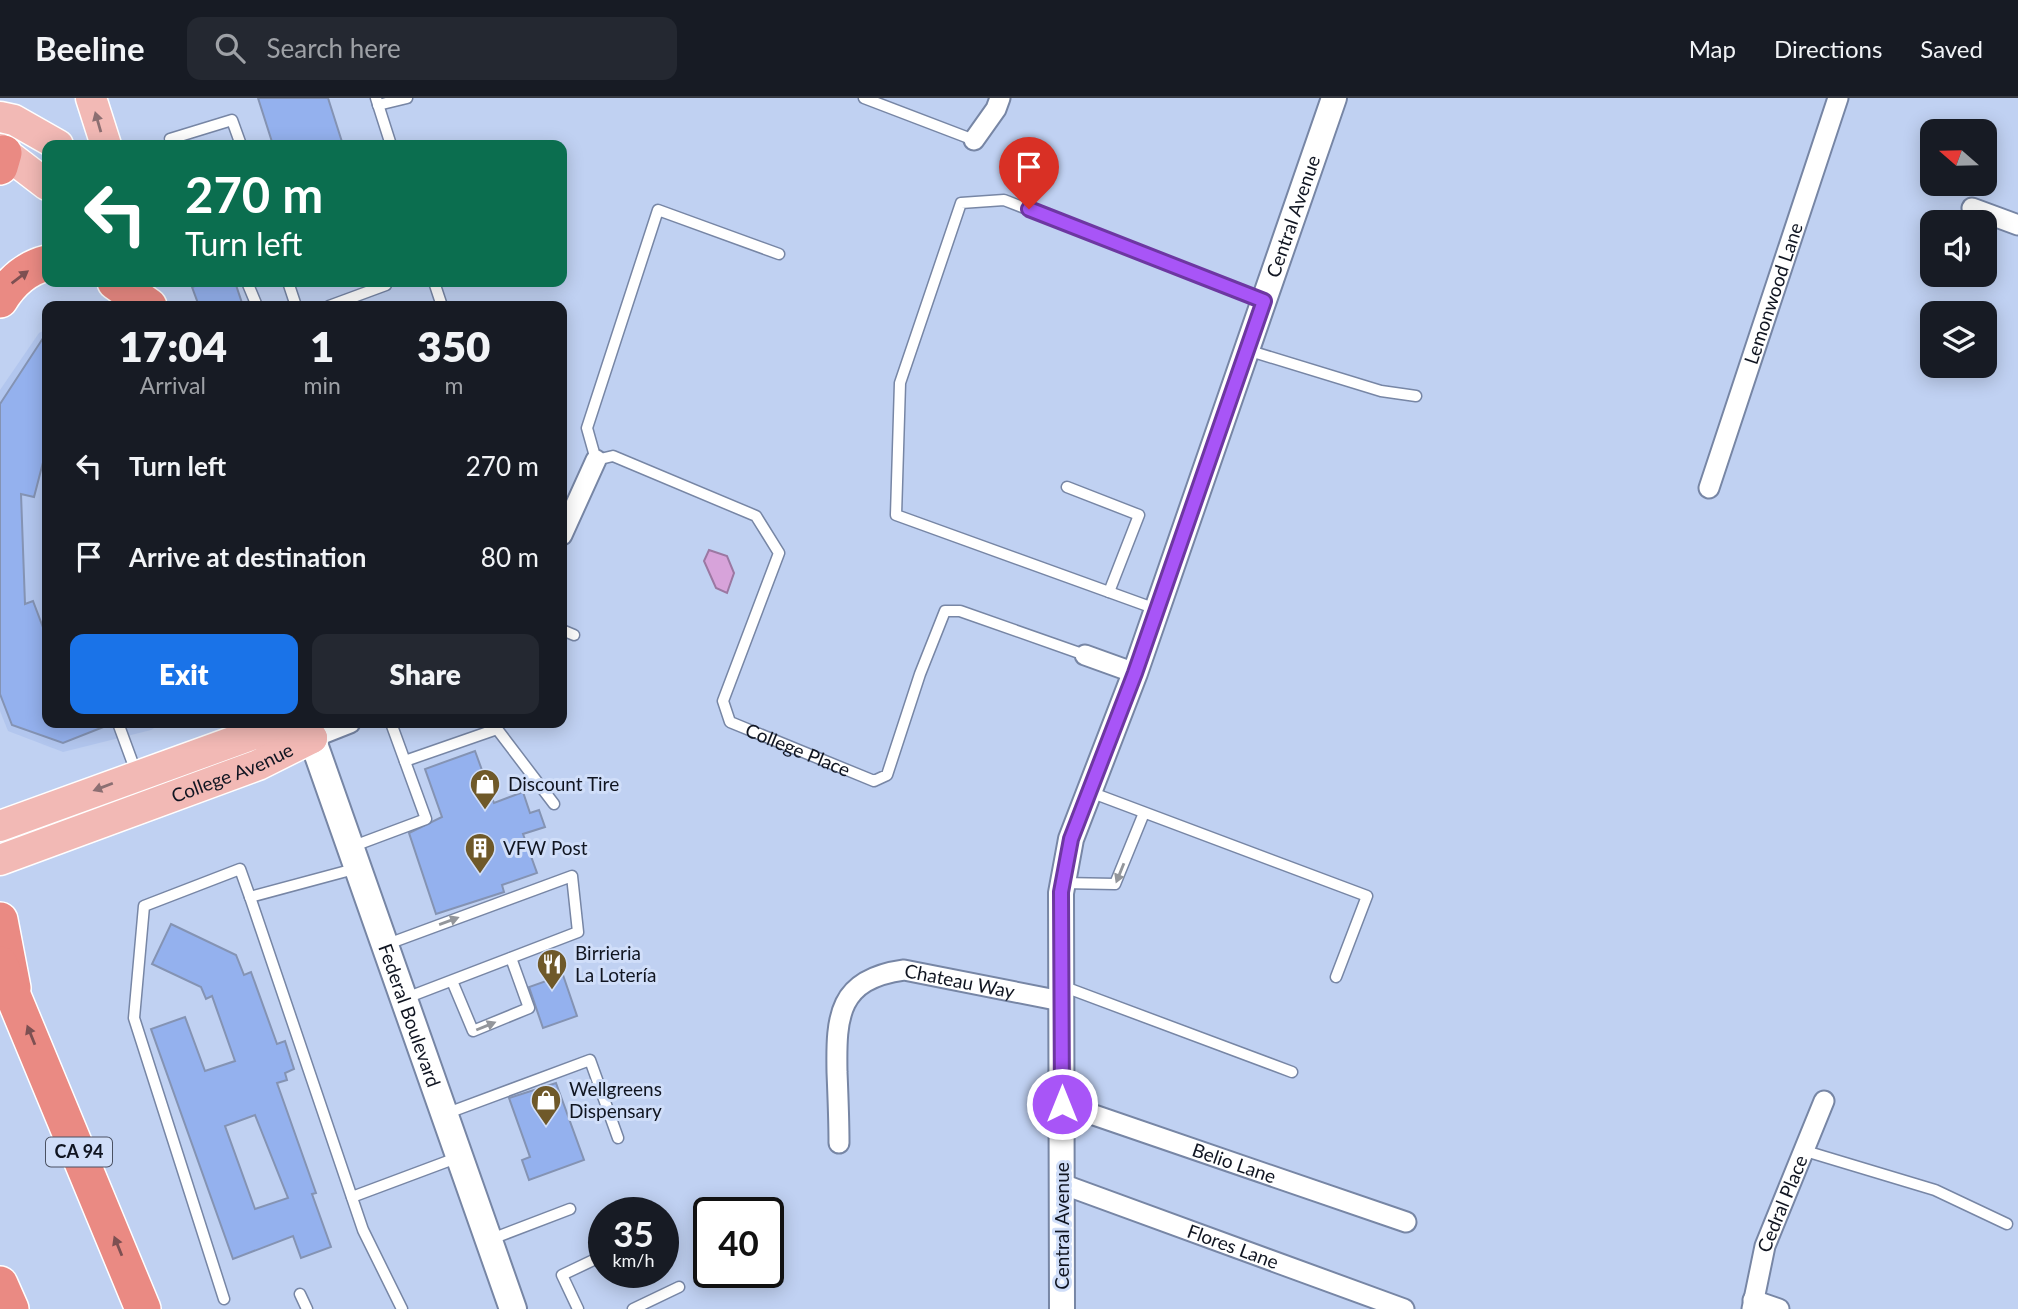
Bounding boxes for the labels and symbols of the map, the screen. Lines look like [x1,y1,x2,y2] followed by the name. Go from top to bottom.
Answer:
[92,111,102,132] one-way arrow
[1920,119,1997,196] north arrow
[999,137,1059,209] pin
[1261,152,1324,280] street label: Central Avenue
[1739,219,1807,367] street label: Lemonwood Lane
[11,270,29,284] one-way arrow
[742,718,854,781] street label: College Place
[168,737,297,807] street label: College Avenue
[468,767,502,811] shop icon: Discount Tire
[508,772,619,795] place label: Discount Tire
[92,782,113,793] one-way arrow
[463,831,497,875] building icon: VFW Post
[503,836,588,859] place label: VFW Post
[1114,862,1125,883] one-way arrow
[438,916,459,927] one-way arrow
[374,940,446,1090] street label: Federal Boulevard
[575,941,656,986] place label: Birrieria La Lotería
[535,947,569,991] restaurant icon: Birrieria La Lotería
[903,958,1017,1003] street label: Chateau Way
[475,1020,496,1031] one-way arrow
[26,1025,37,1046] one-way arrow
[1025,1067,1099,1141] position arrow
[569,1077,662,1122] place label: Wellgreens Dispensary
[529,1083,563,1127] shop icon: Wellgreens Dispensary
[46,1138,112,1167] road number: CA 94
[1190,1138,1279,1188] street label: Belio Lane
[1752,1151,1812,1256] street label: Cedral Place
[1050,1162,1073,1290] street label: Central Avenue
[693,1197,784,1288] speed limit sign: 40
[1184,1219,1282,1273] street label: Flores Lane
[112,1235,123,1256] one-way arrow

